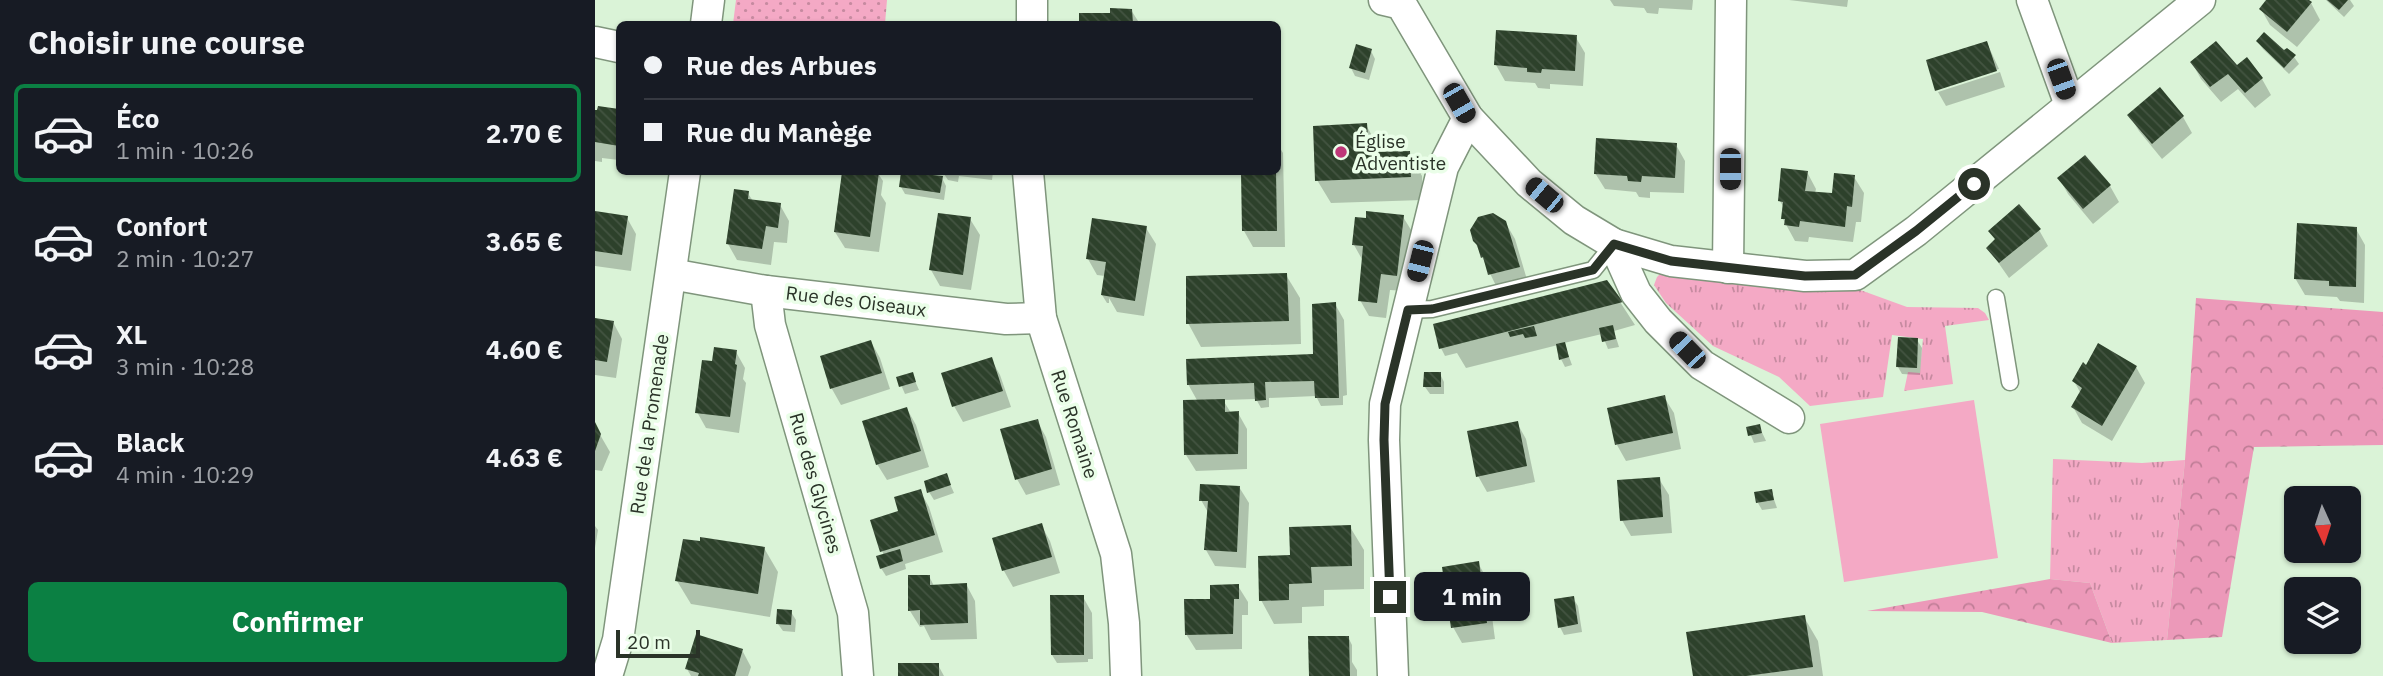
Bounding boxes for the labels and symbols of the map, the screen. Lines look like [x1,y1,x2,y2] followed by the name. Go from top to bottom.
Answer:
[2044,56,2079,102] car
[1440,80,1479,126] car
[1355,129,1446,175] place label: Église Adventiste
[1333,144,1349,160] marker: Église Adventiste
[1720,148,1741,190] car
[1958,168,1990,200] route start
[1522,173,1567,217] car
[1405,238,1436,284] car
[784,280,928,322] street label: Rue des Oiseaux
[1665,328,1710,372] car
[624,332,674,516] street label: Rue de la Promenade
[1046,367,1104,481] street label: Rue Romaine
[784,410,848,556] street label: Rue des Glycines
[2284,486,2361,564] north arrow
[1415,572,1530,622] callout: 1 min
[1374,581,1406,613] route end
[616,627,700,659] scale bar

